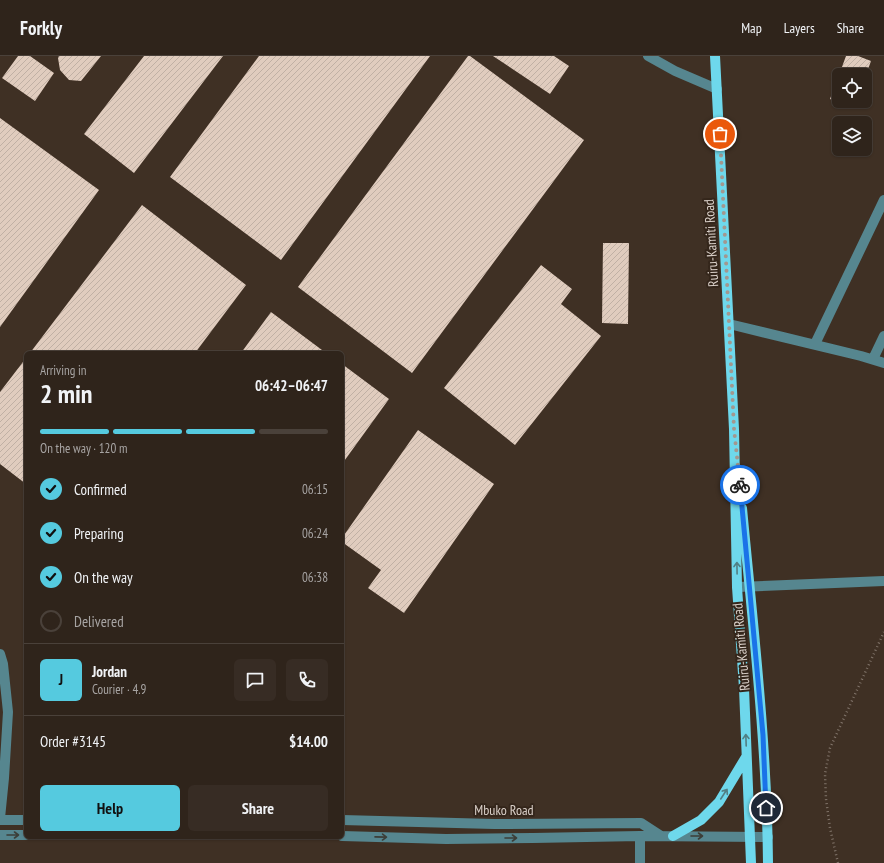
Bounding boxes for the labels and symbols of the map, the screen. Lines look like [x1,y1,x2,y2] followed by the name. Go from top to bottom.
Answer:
[703,117,737,151] pin
[700,199,722,287] street label: Ruiru-Kamiti Road
[720,465,760,505] courier
[733,562,741,575] one-way arrow
[728,602,754,692] street label: Ruiru-Kamiti Road
[742,734,750,747] one-way arrow
[720,789,728,800] one-way arrow
[749,791,783,825] pin
[474,801,534,819] street label: Mbuko Road
[6,831,19,839] one-way arrow
[690,832,703,840] one-way arrow
[374,833,387,841] one-way arrow
[504,834,517,842] one-way arrow

